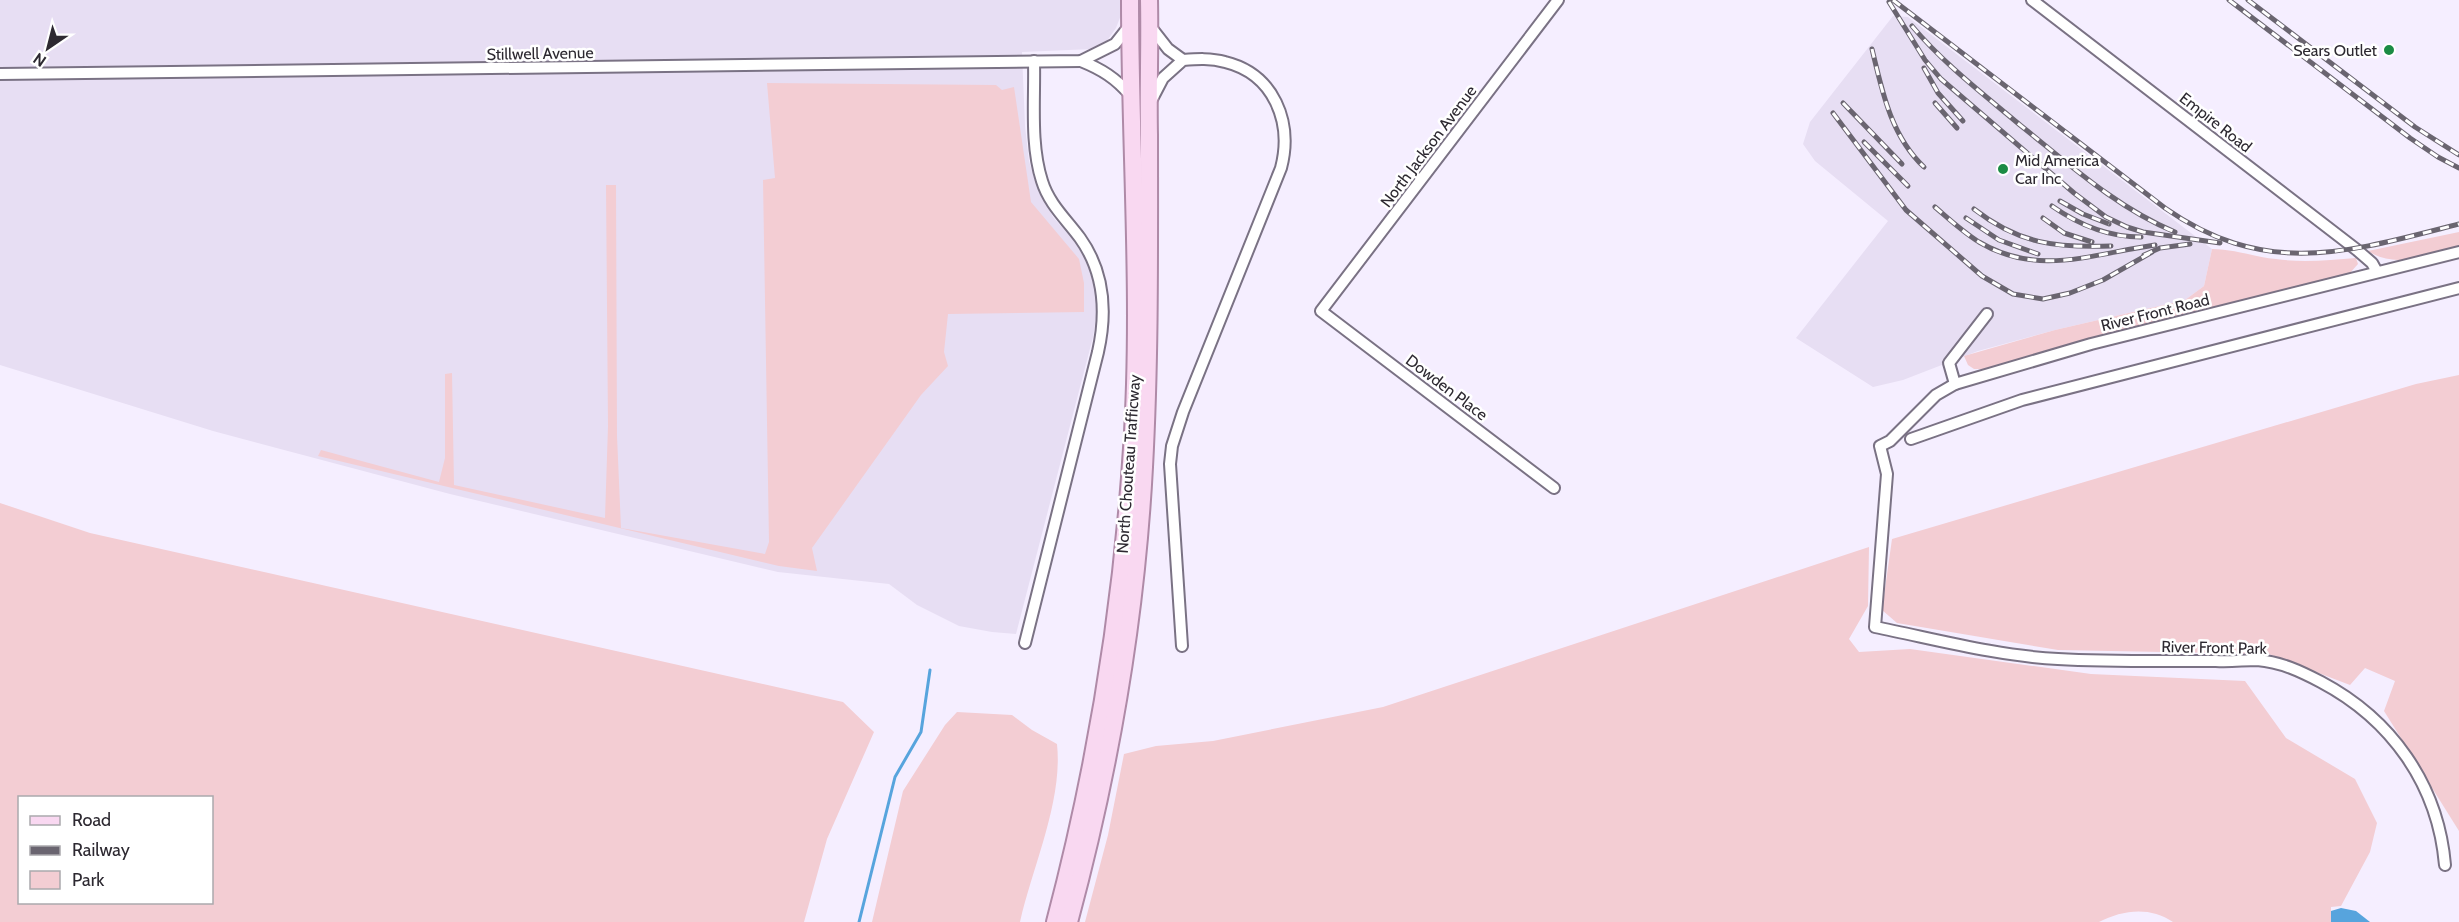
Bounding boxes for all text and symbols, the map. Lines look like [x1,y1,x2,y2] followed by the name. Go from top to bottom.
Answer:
[18,18,78,78] north arrow
[2293,41,2378,60] place label: Sears Outlet
[486,43,594,64] street label: Stillwell Avenue
[2382,43,2396,57] marker: Sears Outlet
[30,49,50,71] text: N
[1376,82,1480,211] street label: North Jackson Avenue
[2176,88,2256,156] street label: Empire Road
[2015,151,2099,188] place label: Mid America Car Inc
[1996,162,2010,176] marker: Mid America Car Inc
[2099,290,2211,335] street label: River Front Road
[1402,351,1491,424] street label: Dowden Place
[1113,374,1144,554] street label: North Chouteau Trafficway
[2161,637,2268,658] street label: River Front Park
[18,796,213,904] legend
[72,809,111,831] text: Road
[72,839,130,861] text: Railway
[72,869,105,891] text: Park

